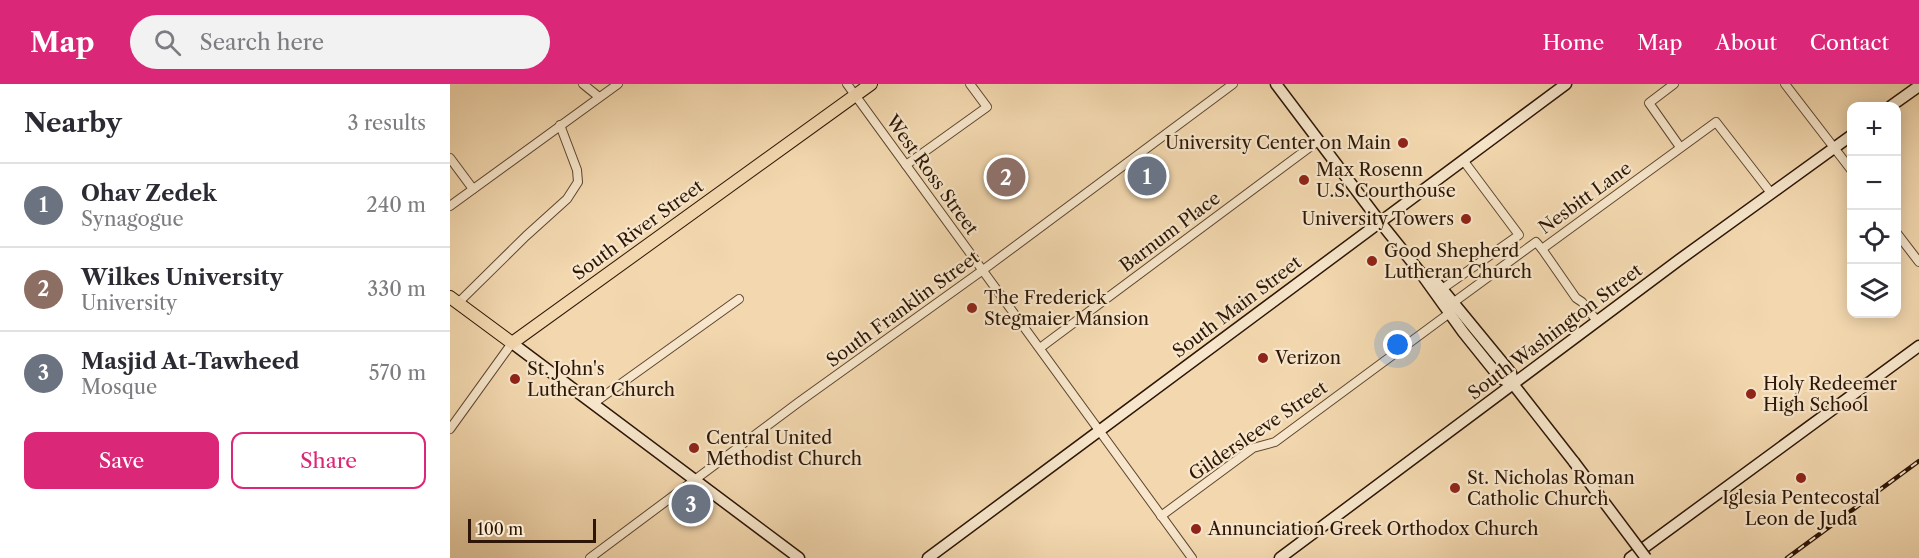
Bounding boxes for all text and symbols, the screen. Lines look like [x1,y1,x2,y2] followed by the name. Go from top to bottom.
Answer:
[130,15,550,69] search box
[30,25,94,59] text: Map
[151,26,184,59] icon: search
[199,29,324,56] text: Search here
[1543,30,1604,55] text: Home
[1637,30,1682,55] text: Map
[1715,30,1777,55] text: About
[1810,30,1889,55] text: Contact
[1847,102,1901,318] map controls
[1847,102,1901,156] button: +
[24,107,122,139] text: Nearby
[881,110,983,240] street label: West Ross Street
[348,111,426,135] text: 3 results
[1165,132,1391,154] place label: University Center on Main
[1396,136,1410,150] marker: University Center on Main
[986,154,1026,200] pin: 2
[1128,154,1166,199] pin: 1
[1847,156,1901,210] button: −
[1534,157,1636,239] street label: Nesbitt Lane
[1316,159,1456,202] place label: Max Rosenn U.S. Courthouse
[1297,173,1311,187] marker: Max Rosenn U.S. Courthouse
[568,175,708,285] street label: South River Street
[81,180,217,207] text: Ohav Zedek
[1116,187,1224,277] street label: Barnum Place
[39,193,48,217] text: 1
[366,193,426,217] text: 240 m
[81,207,184,231] text: Synagogue
[1301,208,1454,230] place label: University Towers
[1847,210,1901,264] button: locate
[1459,212,1473,226] marker: University Towers
[1384,240,1532,283] place label: Good Shepherd Lutheran Church
[822,246,984,372] street label: South Franklin Street
[1168,251,1306,363] street label: South Main Street
[1365,254,1379,268] marker: Good Shepherd Lutheran Church
[1464,259,1647,405] street label: South Washington Street
[81,264,283,291] text: Wilkes University
[1847,264,1901,318] button: layers
[38,277,49,301] text: 2
[367,277,426,301] text: 330 m
[984,287,1149,330] place label: The Frederick Stegmaier Mansion
[81,291,177,315] text: University
[965,301,979,315] marker: The Frederick Stegmaier Mansion
[1383,330,1412,359] your location
[1274,347,1341,369] place label: Verizon
[81,348,300,375] text: Masjid At-Tawheed
[1256,351,1270,365] marker: Verizon
[527,358,675,401] place label: St. John's Lutheran Church
[38,361,49,385] text: 3
[369,361,426,385] text: 570 m
[508,372,522,386] marker: St. John's Lutheran Church
[1763,373,1898,416] place label: Holy Redeemer High School
[81,375,157,399] text: Mosque
[1185,376,1332,485] street label: Gildersleeve Street
[1744,387,1758,401] marker: Holy Redeemer High School
[706,427,862,470] place label: Central United Methodist Church
[24,432,219,489] button: Save
[231,432,426,489] button: Share
[687,441,701,455] marker: Central United Methodist Church
[1467,467,1635,510] place label: St. Nicholas Roman Catholic Church
[1794,471,1808,485] marker: Iglesia Pentecostal Leon de Juda
[1448,481,1462,495] marker: St. Nicholas Roman Catholic Church
[672,482,710,526] pin: 3
[1722,487,1880,530] place label: Iglesia Pentecostal Leon de Juda
[468,516,596,544] scale bar
[1207,518,1538,540] place label: Annunciation Greek Orthodox Church
[477,519,523,539] text: 100 m
[1189,522,1203,536] marker: Annunciation Greek Orthodox Church

